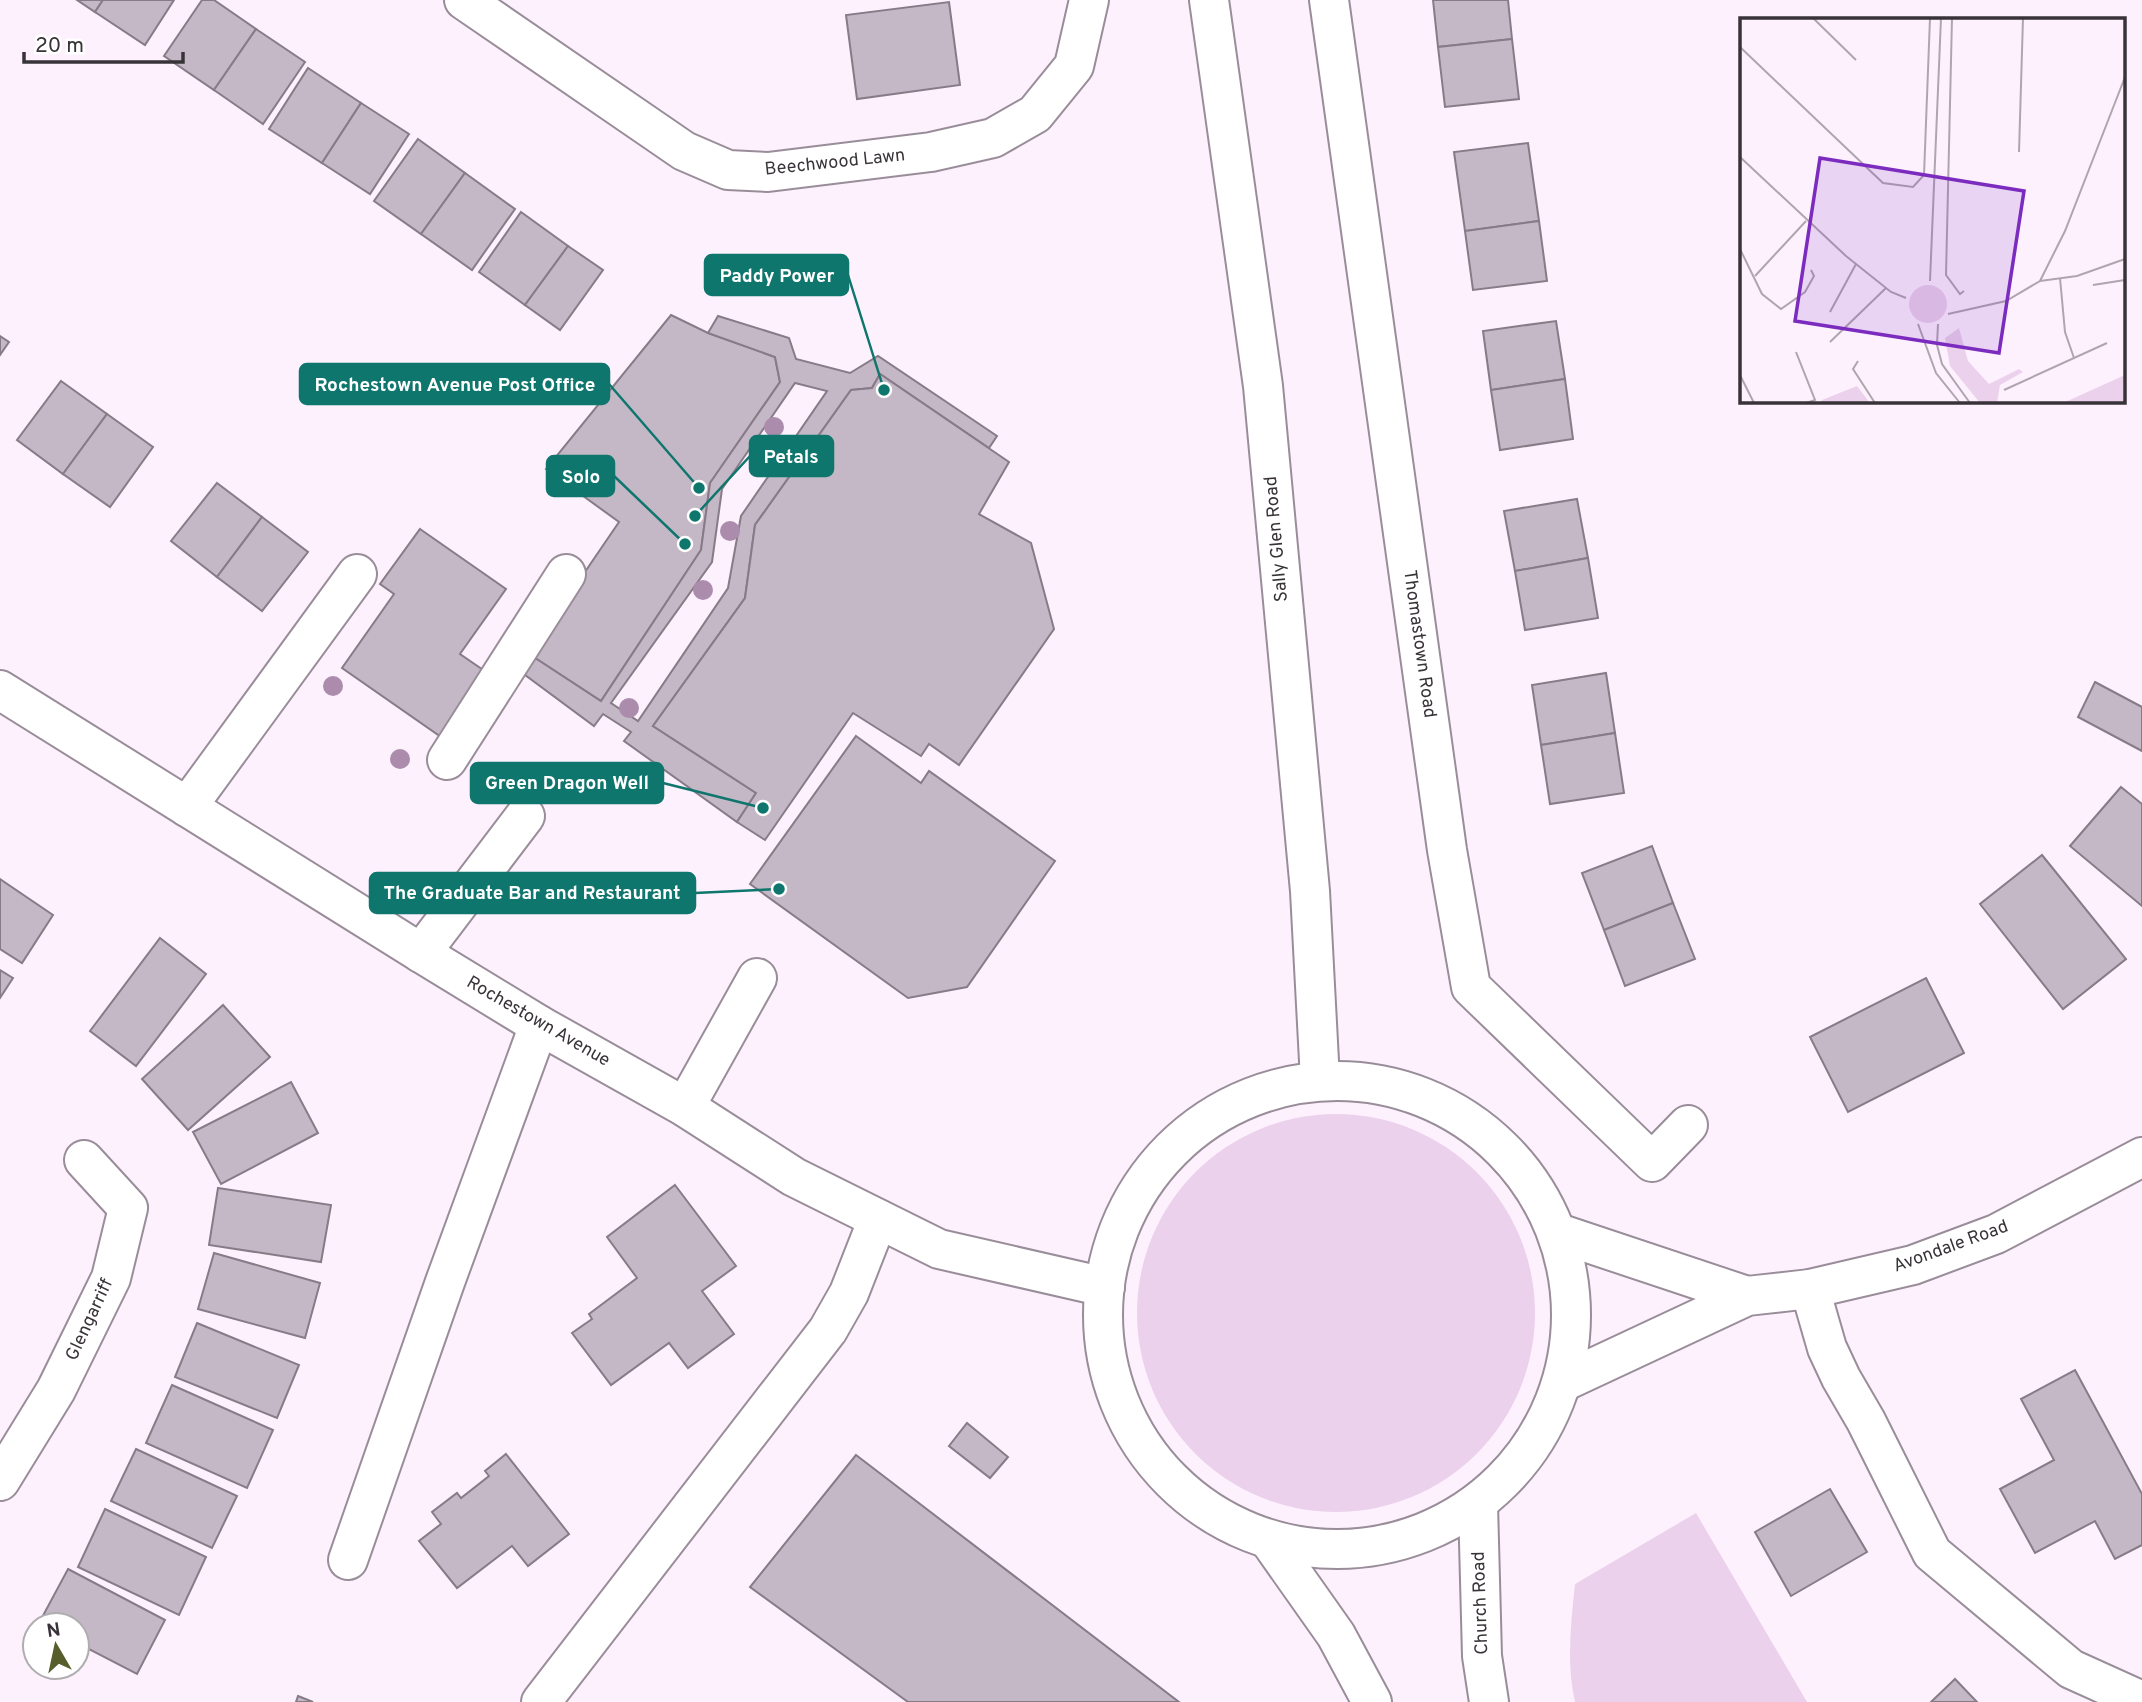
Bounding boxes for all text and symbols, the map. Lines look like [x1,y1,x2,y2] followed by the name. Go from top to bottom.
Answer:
[1740,18,2124,402] inset map
[24,21,184,65] scale bar
[35,33,84,60] text: 20 m
[764,144,906,182] street label: Beechwood Lawn
[705,255,848,295] callout: Paddy Power
[719,265,835,289] text: Paddy Power
[300,364,609,404] callout: Rochestown Avenue Post Office
[315,374,595,398] text: Rochestown Avenue Post Office
[750,436,833,476] callout: Petals
[763,446,819,470] text: Petals
[547,456,614,496] callout: Solo
[562,466,600,490] text: Solo
[1260,475,1294,603] street label: Sally Glen Road
[1397,568,1441,720] street label: Thomastown Road
[471,763,663,803] callout: Green Dragon Well
[485,772,649,796] text: Green Dragon Well
[370,873,695,913] callout: The Graduate Bar and Restaurant
[383,882,681,906] text: The Graduate Bar and Restaurant
[462,971,614,1073] street label: Rochestown Avenue
[1890,1216,2012,1278] street label: Avondale Road
[61,1275,119,1365] street label: Glengarriff
[1468,1551,1494,1655] street label: Church Road
[21,1611,91,1681] north arrow
[45,1618,62,1644] text: N

